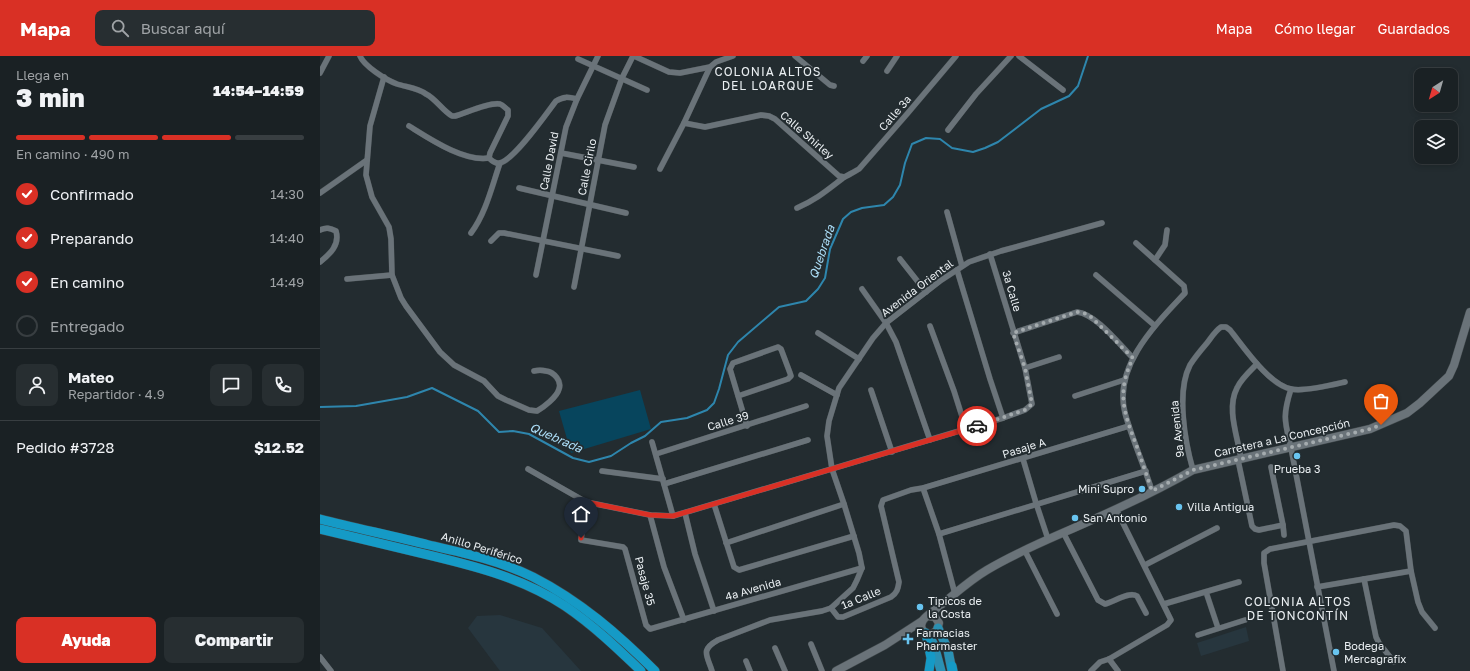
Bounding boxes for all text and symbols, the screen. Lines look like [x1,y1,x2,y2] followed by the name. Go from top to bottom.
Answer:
[95,10,375,46] search box
[20,17,71,40] text: Mapa
[109,17,131,39] icon: search
[141,19,225,37] text: Buscar aquí
[1216,20,1252,37] text: Mapa
[1274,20,1355,37] text: Cómo llegar
[1377,20,1450,37] text: Guardados
[715,64,821,93] district label: COLONIA ALTOS DEL LOARQUE
[16,67,69,83] text: Llega en
[1414,68,1458,112] north arrow
[1414,68,1458,164] map controls
[213,81,304,99] text: 14:54–14:59
[16,82,85,113] text: 3 min
[876,92,913,133] street label: Calle 3a
[778,108,837,161] street label: Calle Shirley
[1414,120,1458,164] button: layers
[536,131,561,191] street label: Calle David
[575,137,598,196] street label: Calle Cirilo
[16,146,129,162] text: En camino · 490 m
[16,183,38,205] icon: check
[50,185,134,203] text: Confirmado
[270,186,304,202] text: 14:30
[805,222,838,281] water label: Quebrada
[16,227,38,249] icon: check
[50,229,134,247] text: Preparando
[270,230,304,246] text: 14:40
[878,256,956,319] street label: Avenida Oriental
[1000,269,1025,313] street label: 3a Calle
[16,271,38,293] icon: check
[50,273,124,291] text: En camino
[270,274,304,290] text: 14:49
[50,317,125,335] text: Entregado
[16,364,58,406] button: person
[210,364,252,406] button: chat
[262,364,304,406] button: phone
[68,368,114,386] text: Mateo
[1364,384,1398,425] pin
[68,386,165,402] text: Repartidor · 4.9
[1370,390,1392,412] icon: bag
[1167,400,1186,458] street label: 9a Avenida
[957,406,997,446] courier
[705,408,750,433] street label: Calle 39
[966,415,988,437] icon: car
[1213,416,1351,459] street label: Carretera a La Concepción
[528,419,586,456] water label: Quebrada
[1001,435,1048,460] street label: Pasaje A
[16,438,114,456] text: Pedido #3728
[254,438,304,456] text: $12.52
[1292,451,1302,461] marker: Prueba 3
[1274,462,1320,475] place label: Prueba 3
[1078,482,1134,495] place label: Mini Supro
[1137,484,1147,494] marker: Mini Supro
[564,497,598,538] pin
[1187,500,1254,513] place label: Villa Antigua
[1174,502,1184,512] marker: Villa Antigua
[570,503,592,525] icon: home
[1083,511,1148,524] place label: San Antonio
[1070,513,1080,523] marker: San Antonio
[440,529,525,566] street label: Anillo Periférico
[633,555,658,607] street label: Pasaje 35
[723,574,782,603] street label: 4a Avenida
[839,584,882,611] street label: 1a Calle
[928,594,982,620] place label: Tipicos de la Costa
[1245,594,1351,623] district label: COLONIA ALTOS DE TONCONTÍN
[915,602,925,612] marker: Tipicos de la Costa
[16,617,156,663] button: Ayuda
[164,617,304,663] button: Compartir
[916,626,978,652] place label: Farmacias Pharmaster
[903,634,913,644] marker: Farmacias Pharmaster
[1344,639,1406,665] place label: Bodega Mercagrafix
[1331,647,1341,657] marker: Bodega Mercagrafix

